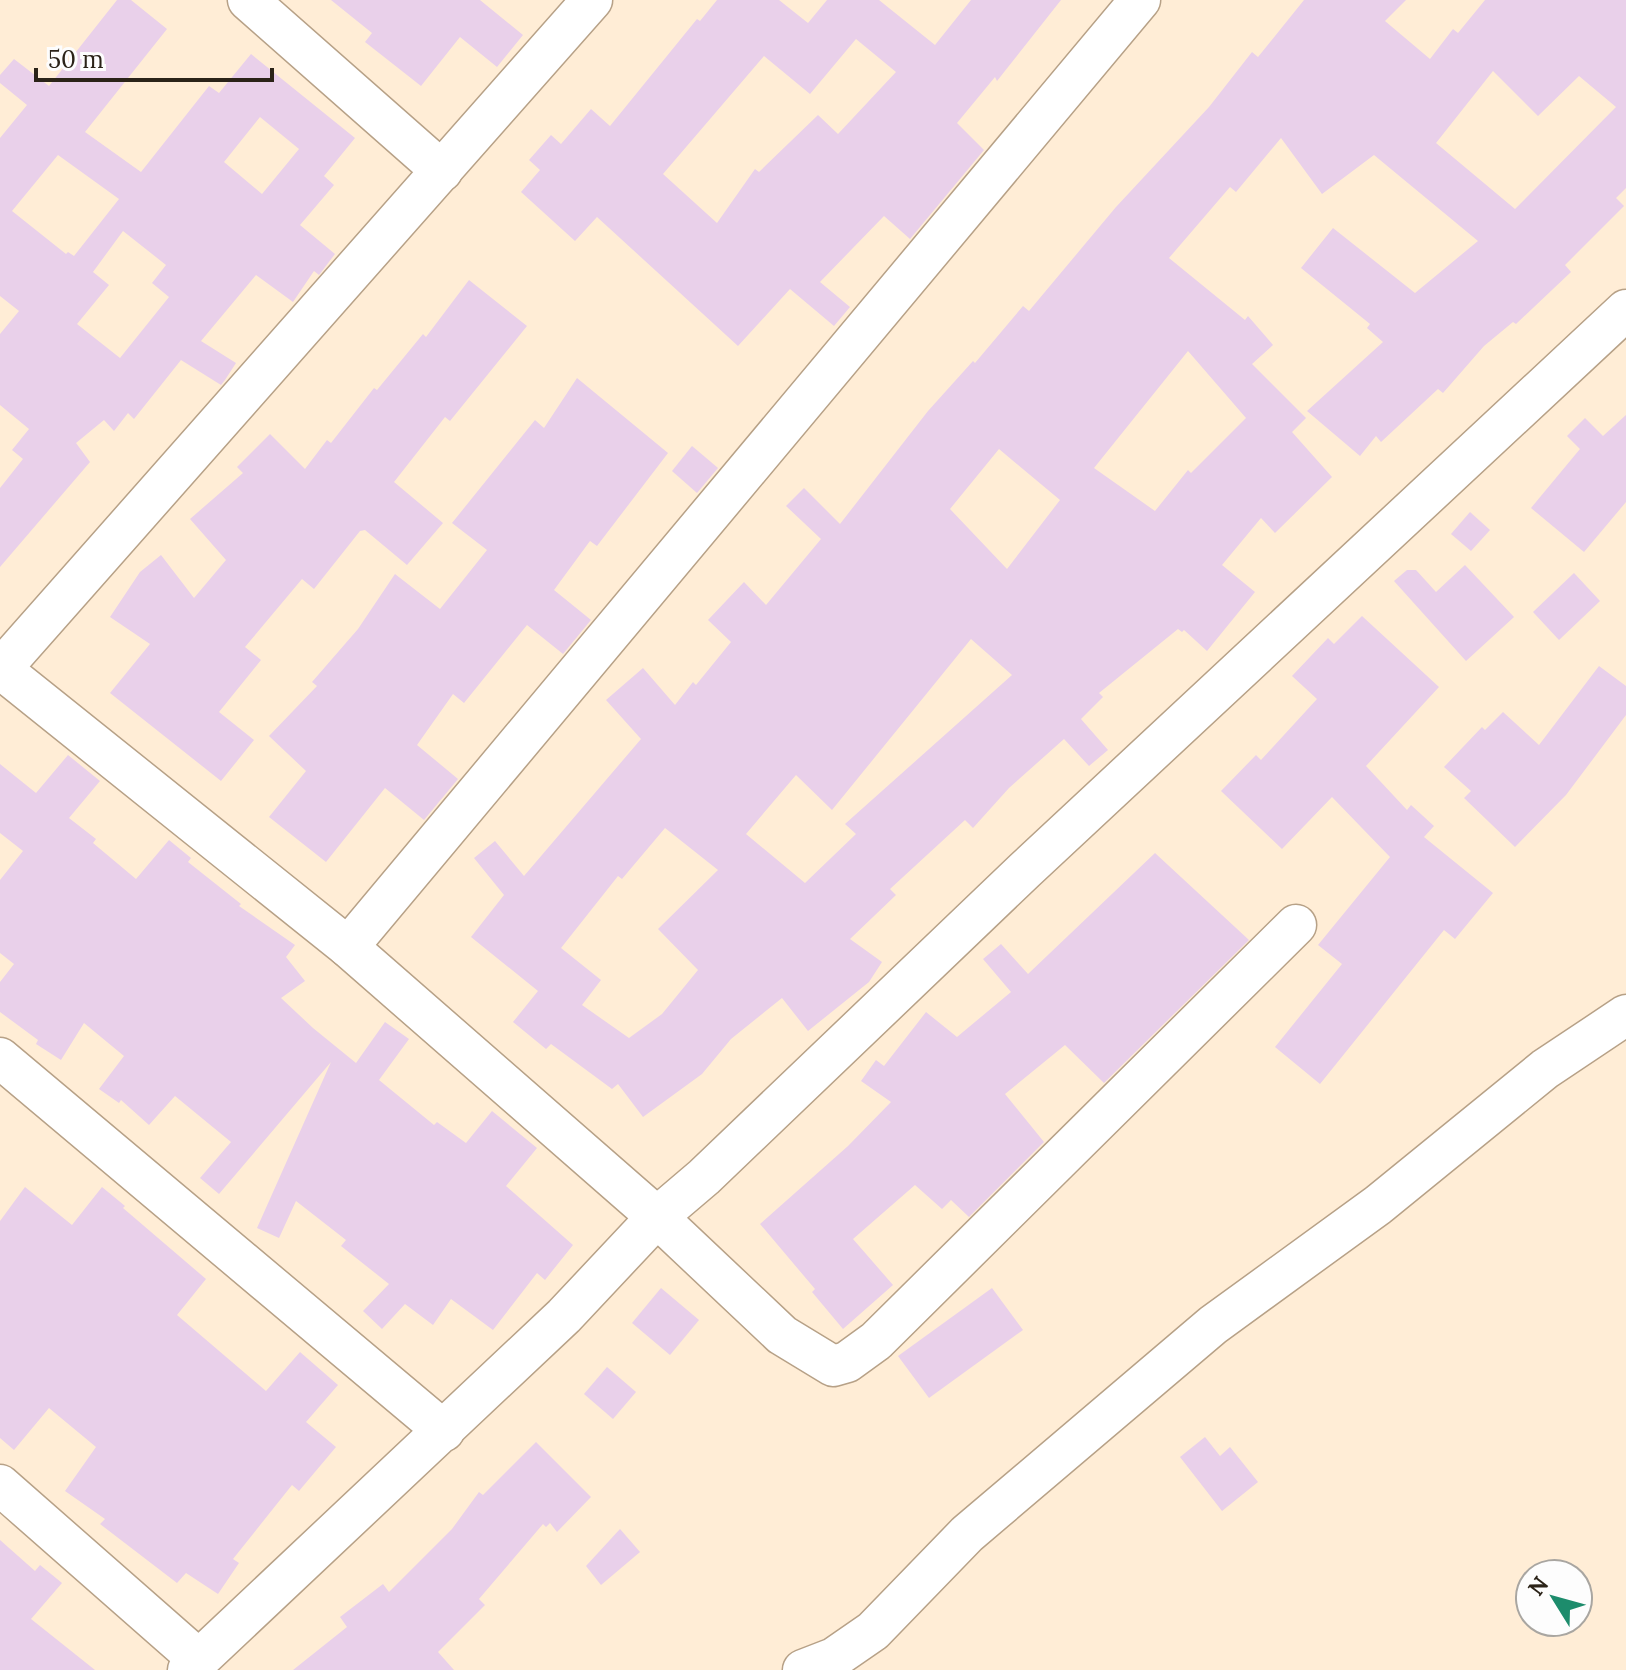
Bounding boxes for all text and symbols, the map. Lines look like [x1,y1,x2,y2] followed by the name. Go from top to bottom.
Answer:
[36,32,272,82] scale bar
[48,44,104,75] text: 50 m
[1514,1558,1594,1638] north arrow
[1522,1571,1554,1601] text: N

